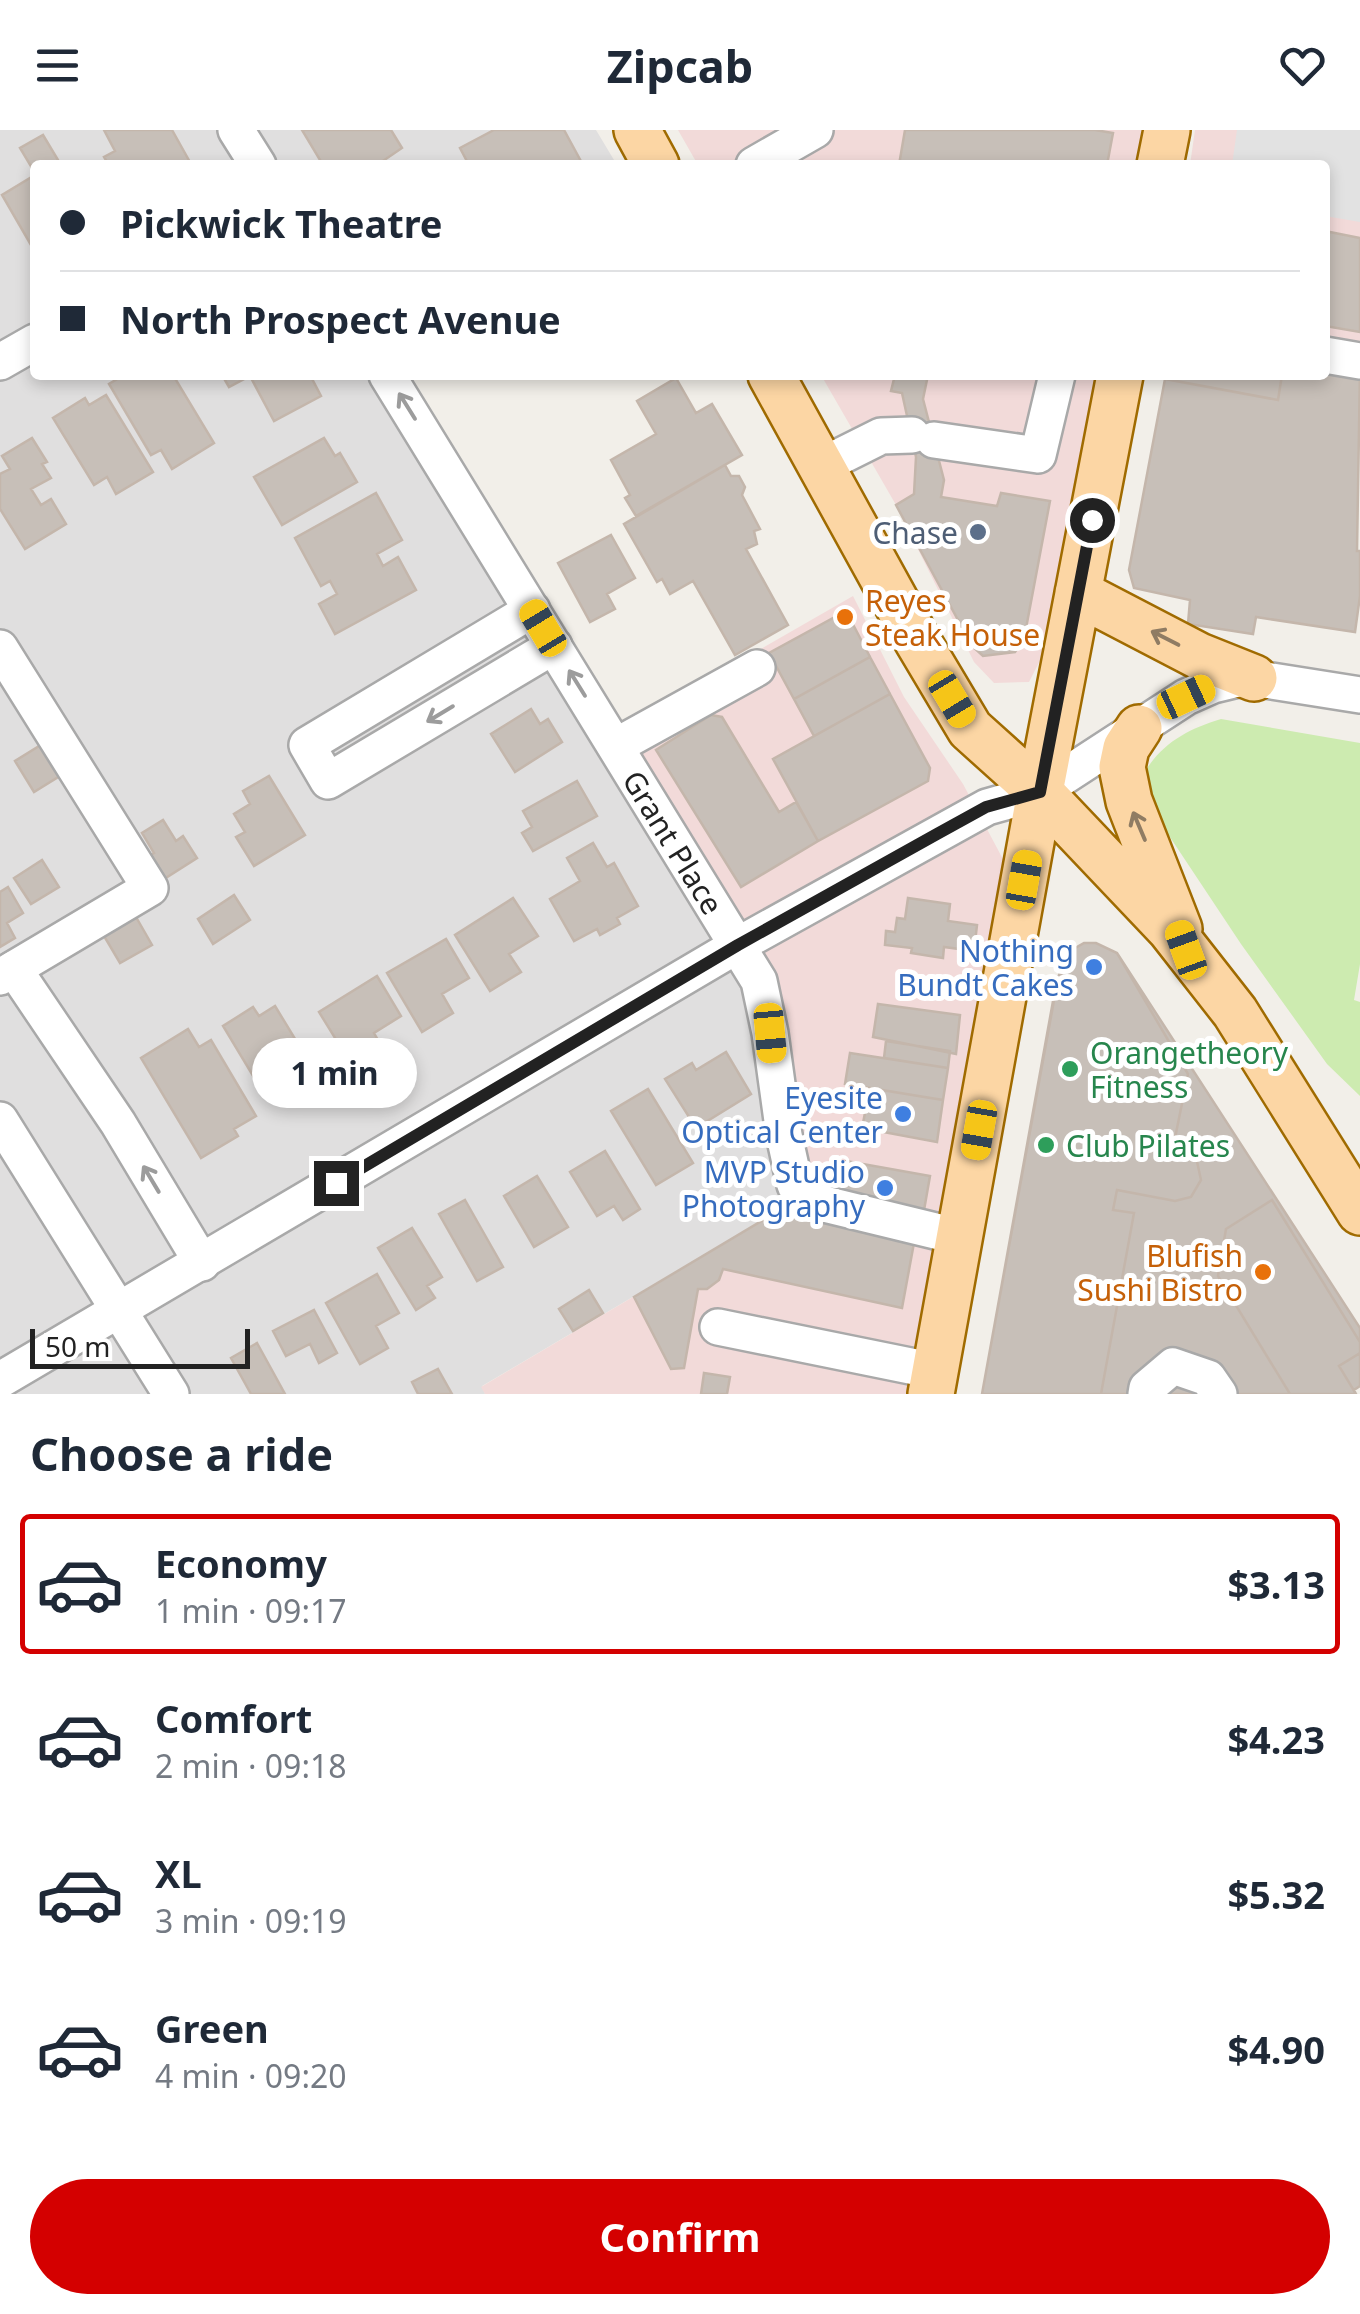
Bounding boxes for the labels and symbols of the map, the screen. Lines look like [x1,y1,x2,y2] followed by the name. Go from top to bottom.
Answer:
[396,393,417,421] one-way arrow
[1070,498,1115,543] route start
[872,512,958,553] place label: Chase
[967,521,989,543] marker: Chase
[865,580,1040,655] place label: Reyes Steak House
[515,595,571,661] car
[834,606,856,628] marker: Reyes Steak House
[1151,628,1181,647] one-way arrow
[924,666,980,732] car
[567,669,587,698] one-way arrow
[1152,671,1220,723] car
[426,704,455,724] one-way arrow
[614,762,733,922] street label: Grant Place
[1129,811,1147,842] one-way arrow
[1004,848,1044,912] car
[1162,917,1210,983] car
[897,930,1074,1005] place label: Nothing Bundt Cakes
[1083,956,1105,978] marker: Nothing Bundt Cakes
[752,1002,788,1064] car
[1090,1032,1289,1107] place label: Orangetheory Fitness
[254,1038,418,1108] callout: 1 min
[1059,1058,1081,1080] marker: Orangetheory Fitness
[681,1077,883,1152] place label: Eyesite Optical Center
[959,1098,999,1162] car
[892,1103,914,1125] marker: Eyesite Optical Center
[1066,1125,1230,1166] place label: Club Pilates
[1035,1134,1057,1156] marker: Club Pilates
[682,1151,866,1226] place label: MVP Studio Photography
[314,1161,359,1206] route end
[141,1165,161,1194] one-way arrow
[874,1177,896,1199] marker: MVP Studio Photography
[1077,1235,1243,1310] place label: Blufish Sushi Bistro
[1252,1261,1274,1283] marker: Blufish Sushi Bistro
[30,1324,250,1368] scale bar

